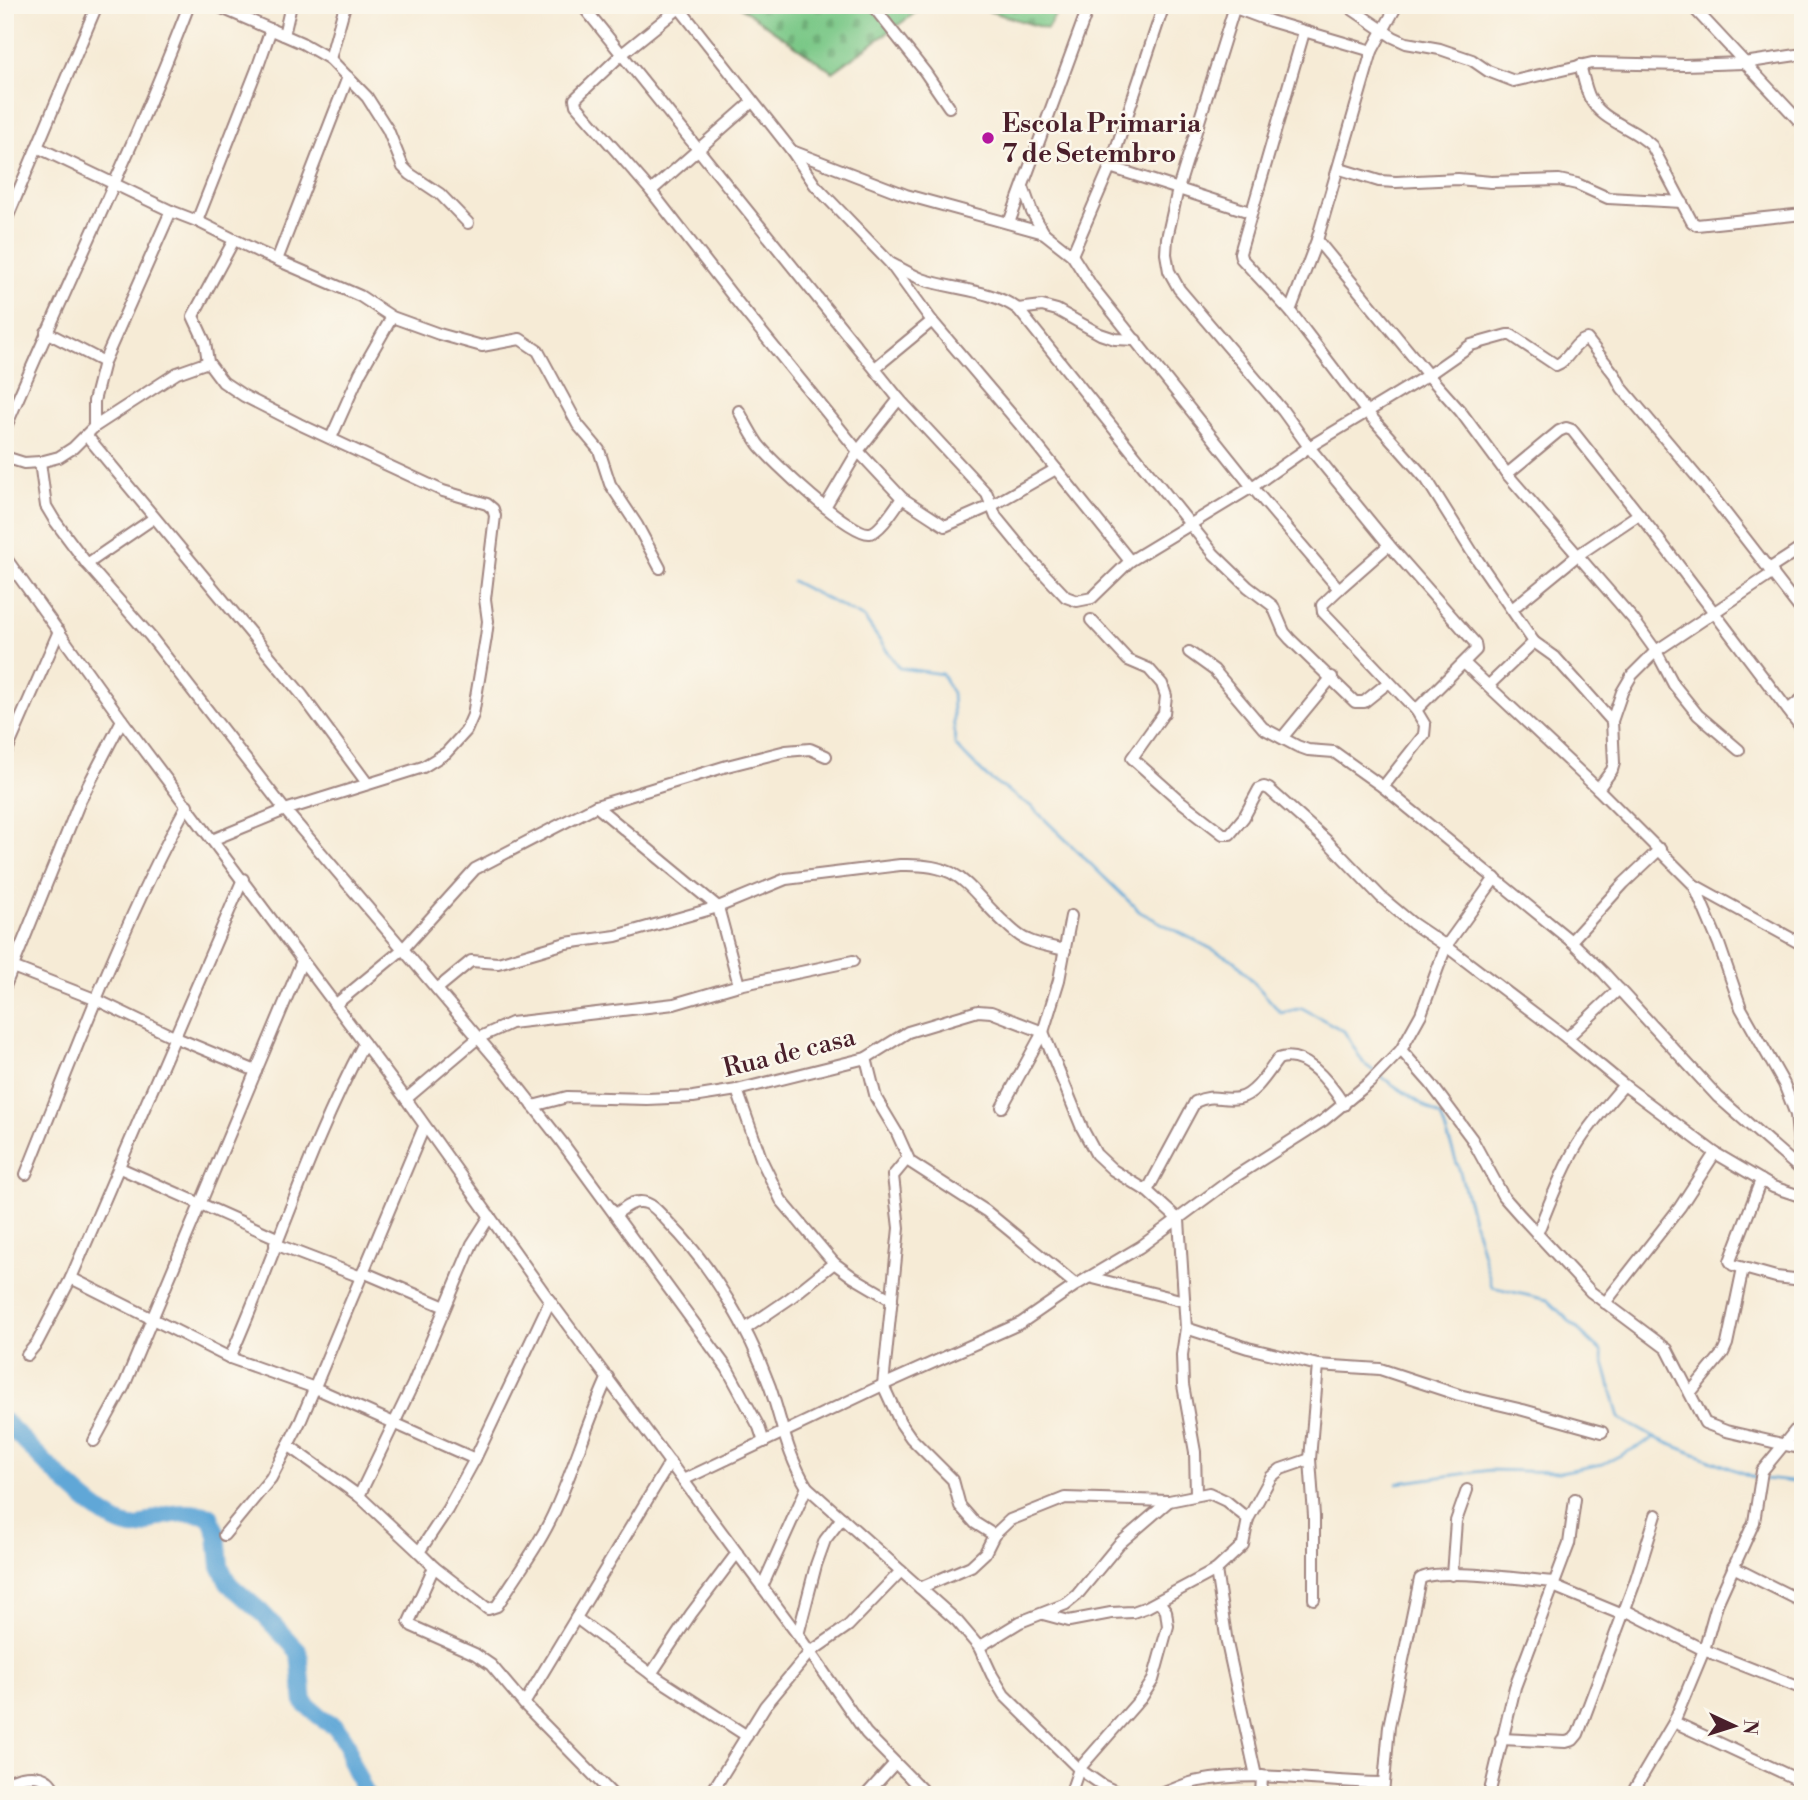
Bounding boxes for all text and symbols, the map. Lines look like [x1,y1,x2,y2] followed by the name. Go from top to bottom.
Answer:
[1002,108,1202,170] place label: Escola Primaria 7 de Setembro
[980,130,996,146] marker: Escola Primaria 7 de Setembro
[720,1021,860,1085] street label: Rua de casa
[1700,1692,1770,1762] north arrow
[1737,1719,1762,1735] text: N

